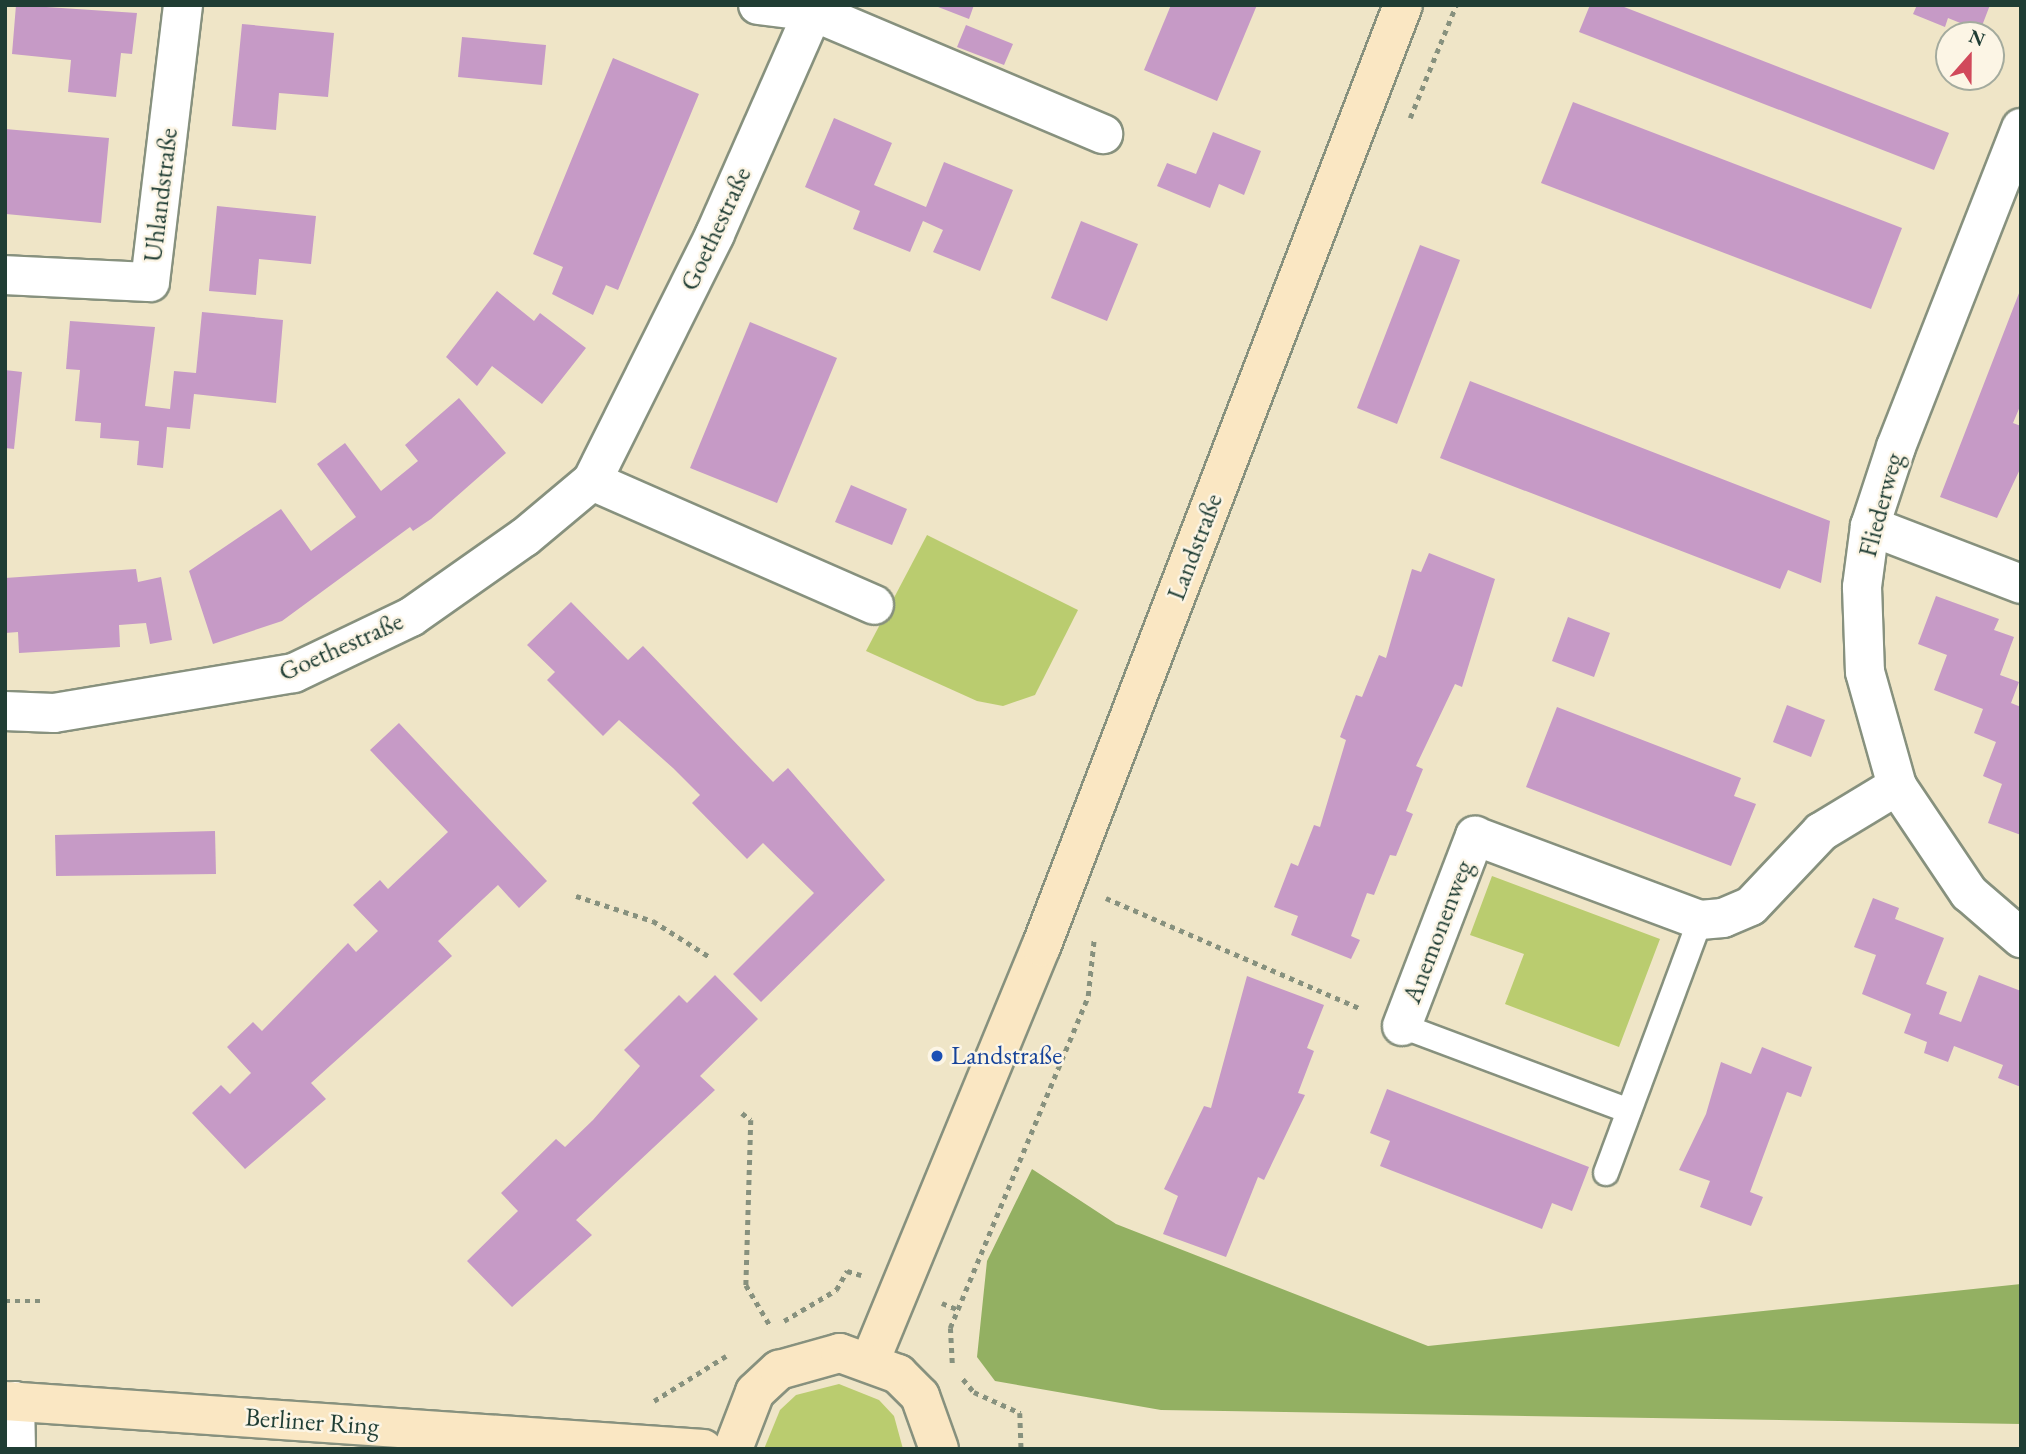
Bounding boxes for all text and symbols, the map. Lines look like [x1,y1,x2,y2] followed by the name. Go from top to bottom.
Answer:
[1935,21,2005,91] north arrow
[1965,23,1989,52] text: N
[137,126,185,264] street label: Uhlandstraße
[674,162,758,296] street label: Goethestraße
[1852,450,1910,560] street label: Fliederweg
[1160,489,1230,605] street label: Landstraße
[274,606,408,688] street label: Goethestraße
[1396,856,1480,1008] street label: Anemonenweg
[951,1040,1062,1072] place label: Landstraße
[929,1048,945,1064] marker: Landstraße
[244,1402,380,1442] street label: Berliner Ring

